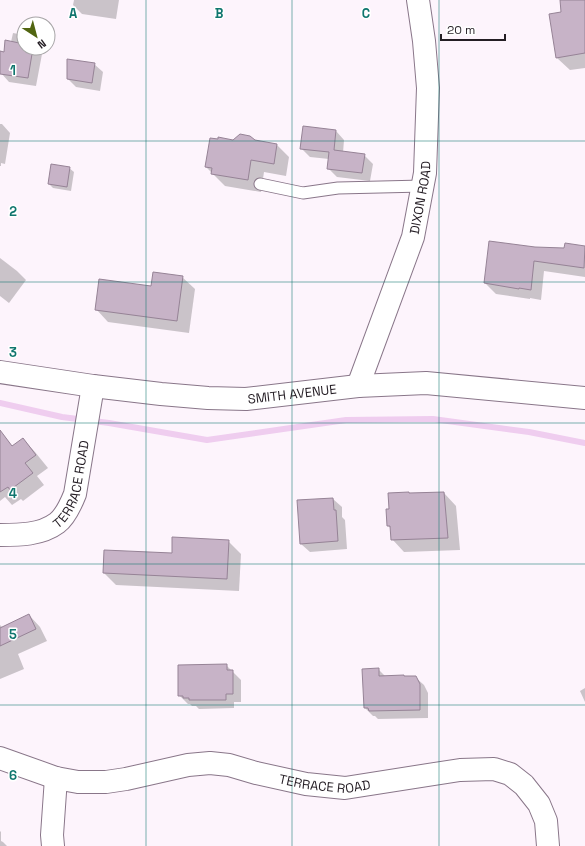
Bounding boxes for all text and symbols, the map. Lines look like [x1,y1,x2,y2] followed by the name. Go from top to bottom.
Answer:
[69,5,78,22] text: A
[215,5,224,22] text: B
[362,5,370,22] text: C
[16,16,56,56] north arrow
[441,16,505,42] scale bar
[447,22,475,38] text: 20 m
[35,36,49,52] text: N
[10,62,16,79] text: 1
[405,161,434,235] street label: DIXON ROAD
[9,203,17,220] text: 2
[9,344,17,361] text: 3
[247,380,337,407] street label: SMITH AVENUE
[49,439,92,532] street label: TERRACE ROAD
[9,485,17,502] text: 4
[9,626,17,643] text: 5
[9,767,17,784] text: 6
[278,770,372,796] street label: TERRACE ROAD

